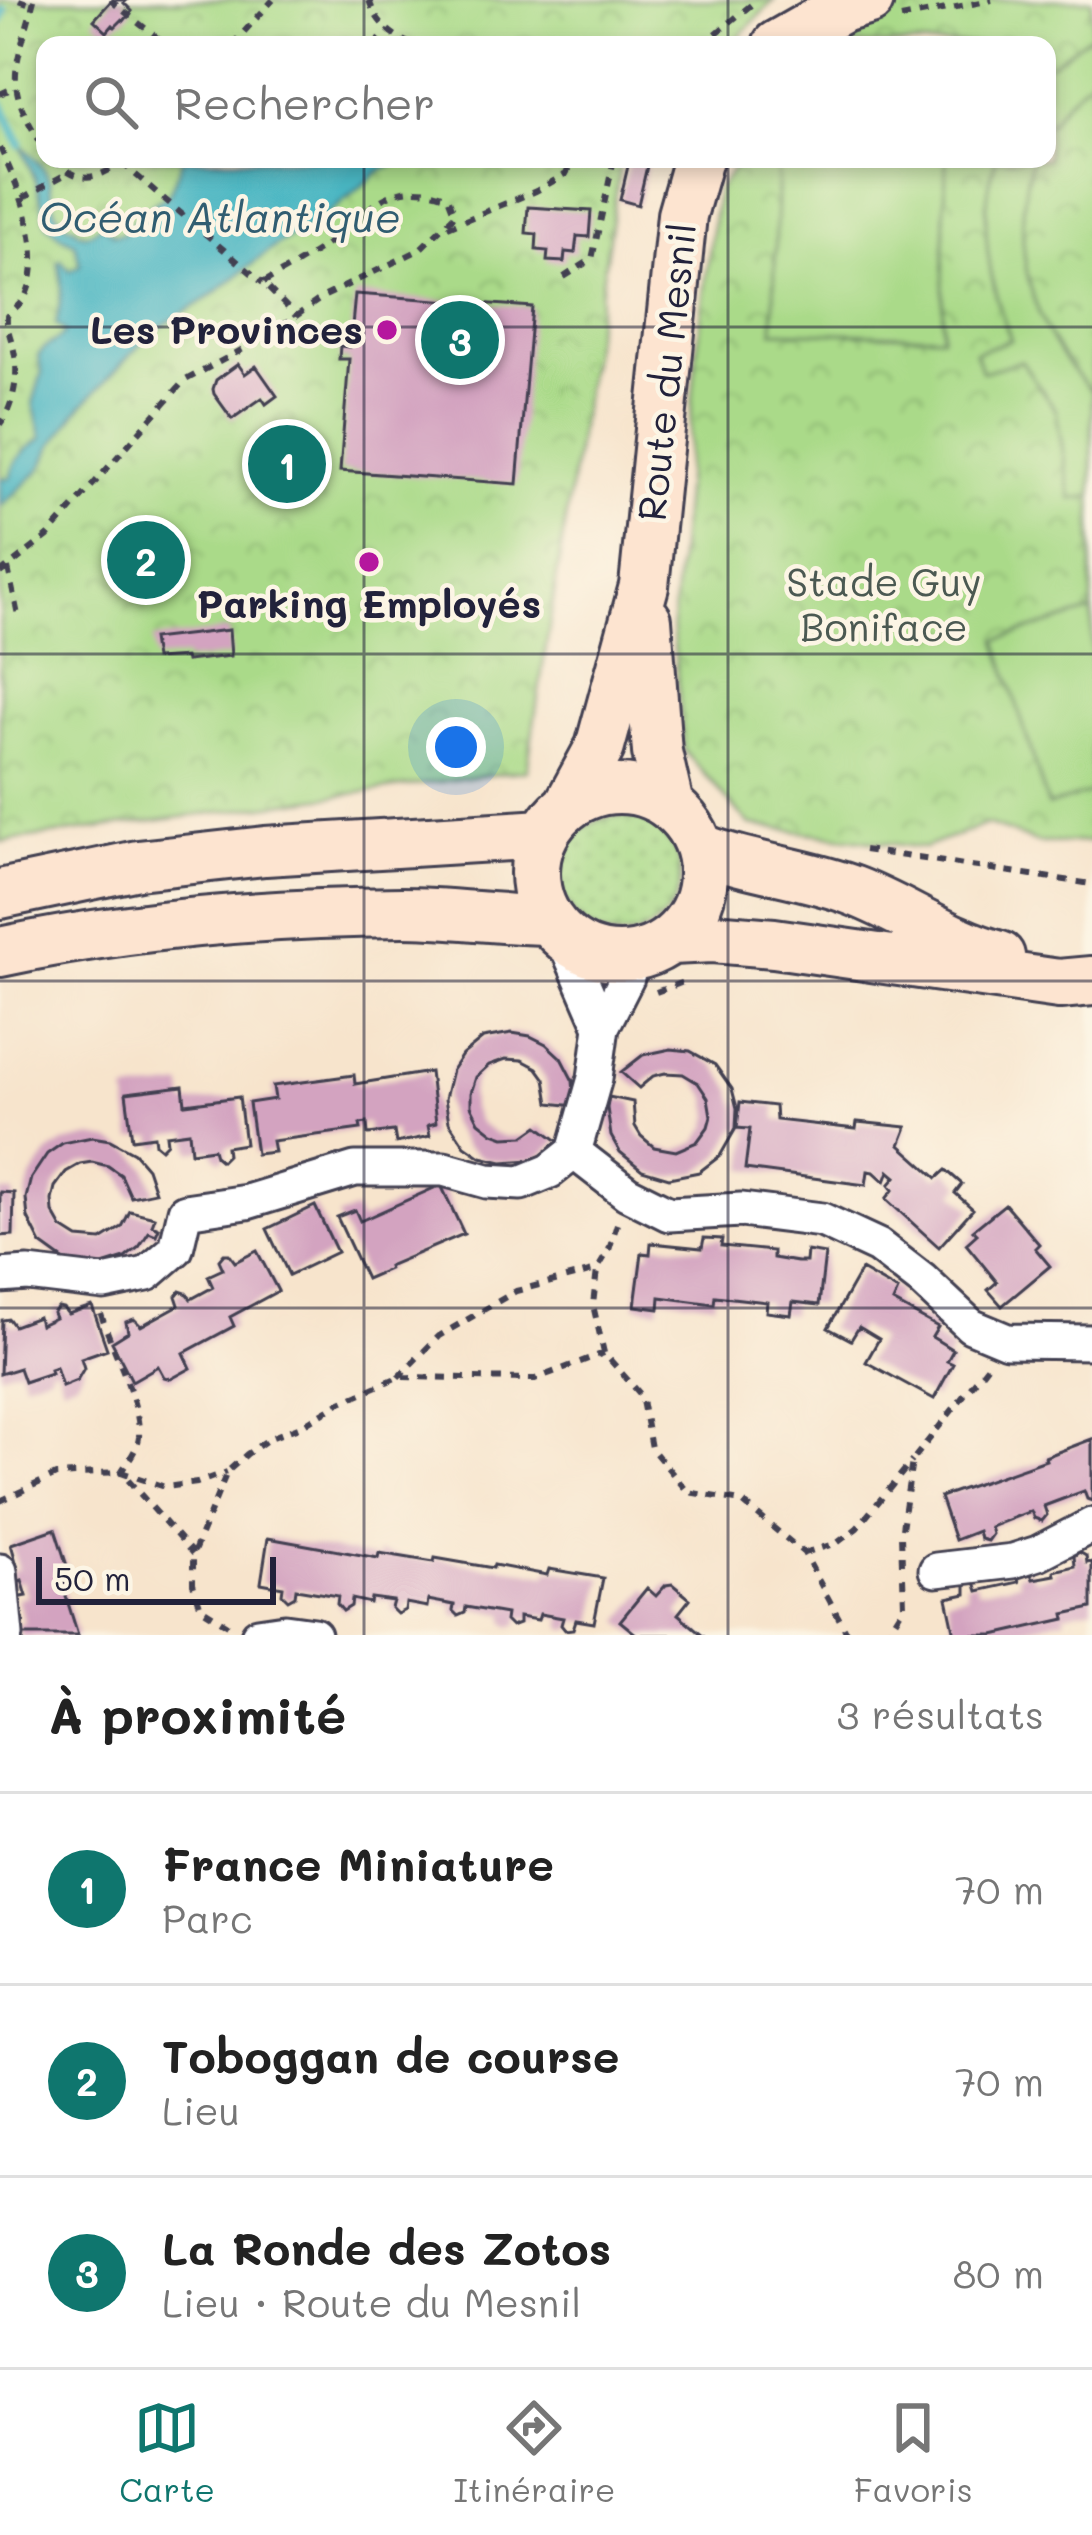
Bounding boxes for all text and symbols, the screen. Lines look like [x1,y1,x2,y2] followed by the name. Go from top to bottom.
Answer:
[36,36,1056,168] search box
[78,69,144,135] icon: search
[174,73,435,131] text: Rechercher
[39,189,401,244] water label: Océan Atlantique
[625,220,707,523] street label: Route du Mesnil
[421,295,499,385] pin: 3
[90,303,363,354] place label: Les Provinces
[374,317,400,343] marker: Les Provinces
[248,419,326,509] pin: 1
[107,515,185,605] pin: 2
[356,549,382,575] marker: Parking Employés
[786,555,982,651] park label: Stade Guy Boniface
[197,577,541,628] place label: Parking Employés
[426,717,486,777] your location
[36,1551,276,1604] scale bar
[54,1556,130,1599] text: 50 m
[48,1680,346,1747] text: À proximité
[837,1688,1044,1739] text: 3 résultats
[162,1834,554,1892] text: France Miniature
[78,1863,96,1914] text: 1
[955,1863,1044,1914] text: 70 m
[162,1892,253,1943] text: Parc
[162,2026,620,2084] text: Toboggan de course
[76,2055,98,2106] text: 2
[955,2055,1044,2106] text: 70 m
[162,2084,240,2135] text: Lieu
[162,2218,611,2276] text: La Ronde des Zotos
[75,2247,99,2298] text: 3
[953,2247,1044,2298] text: 80 m
[162,2276,581,2327] text: Lieu · Route du Mesnil
[119,2395,215,2510] tab: Carte
[453,2395,615,2510] tab: Itinéraire
[854,2395,973,2510] tab: Favoris

